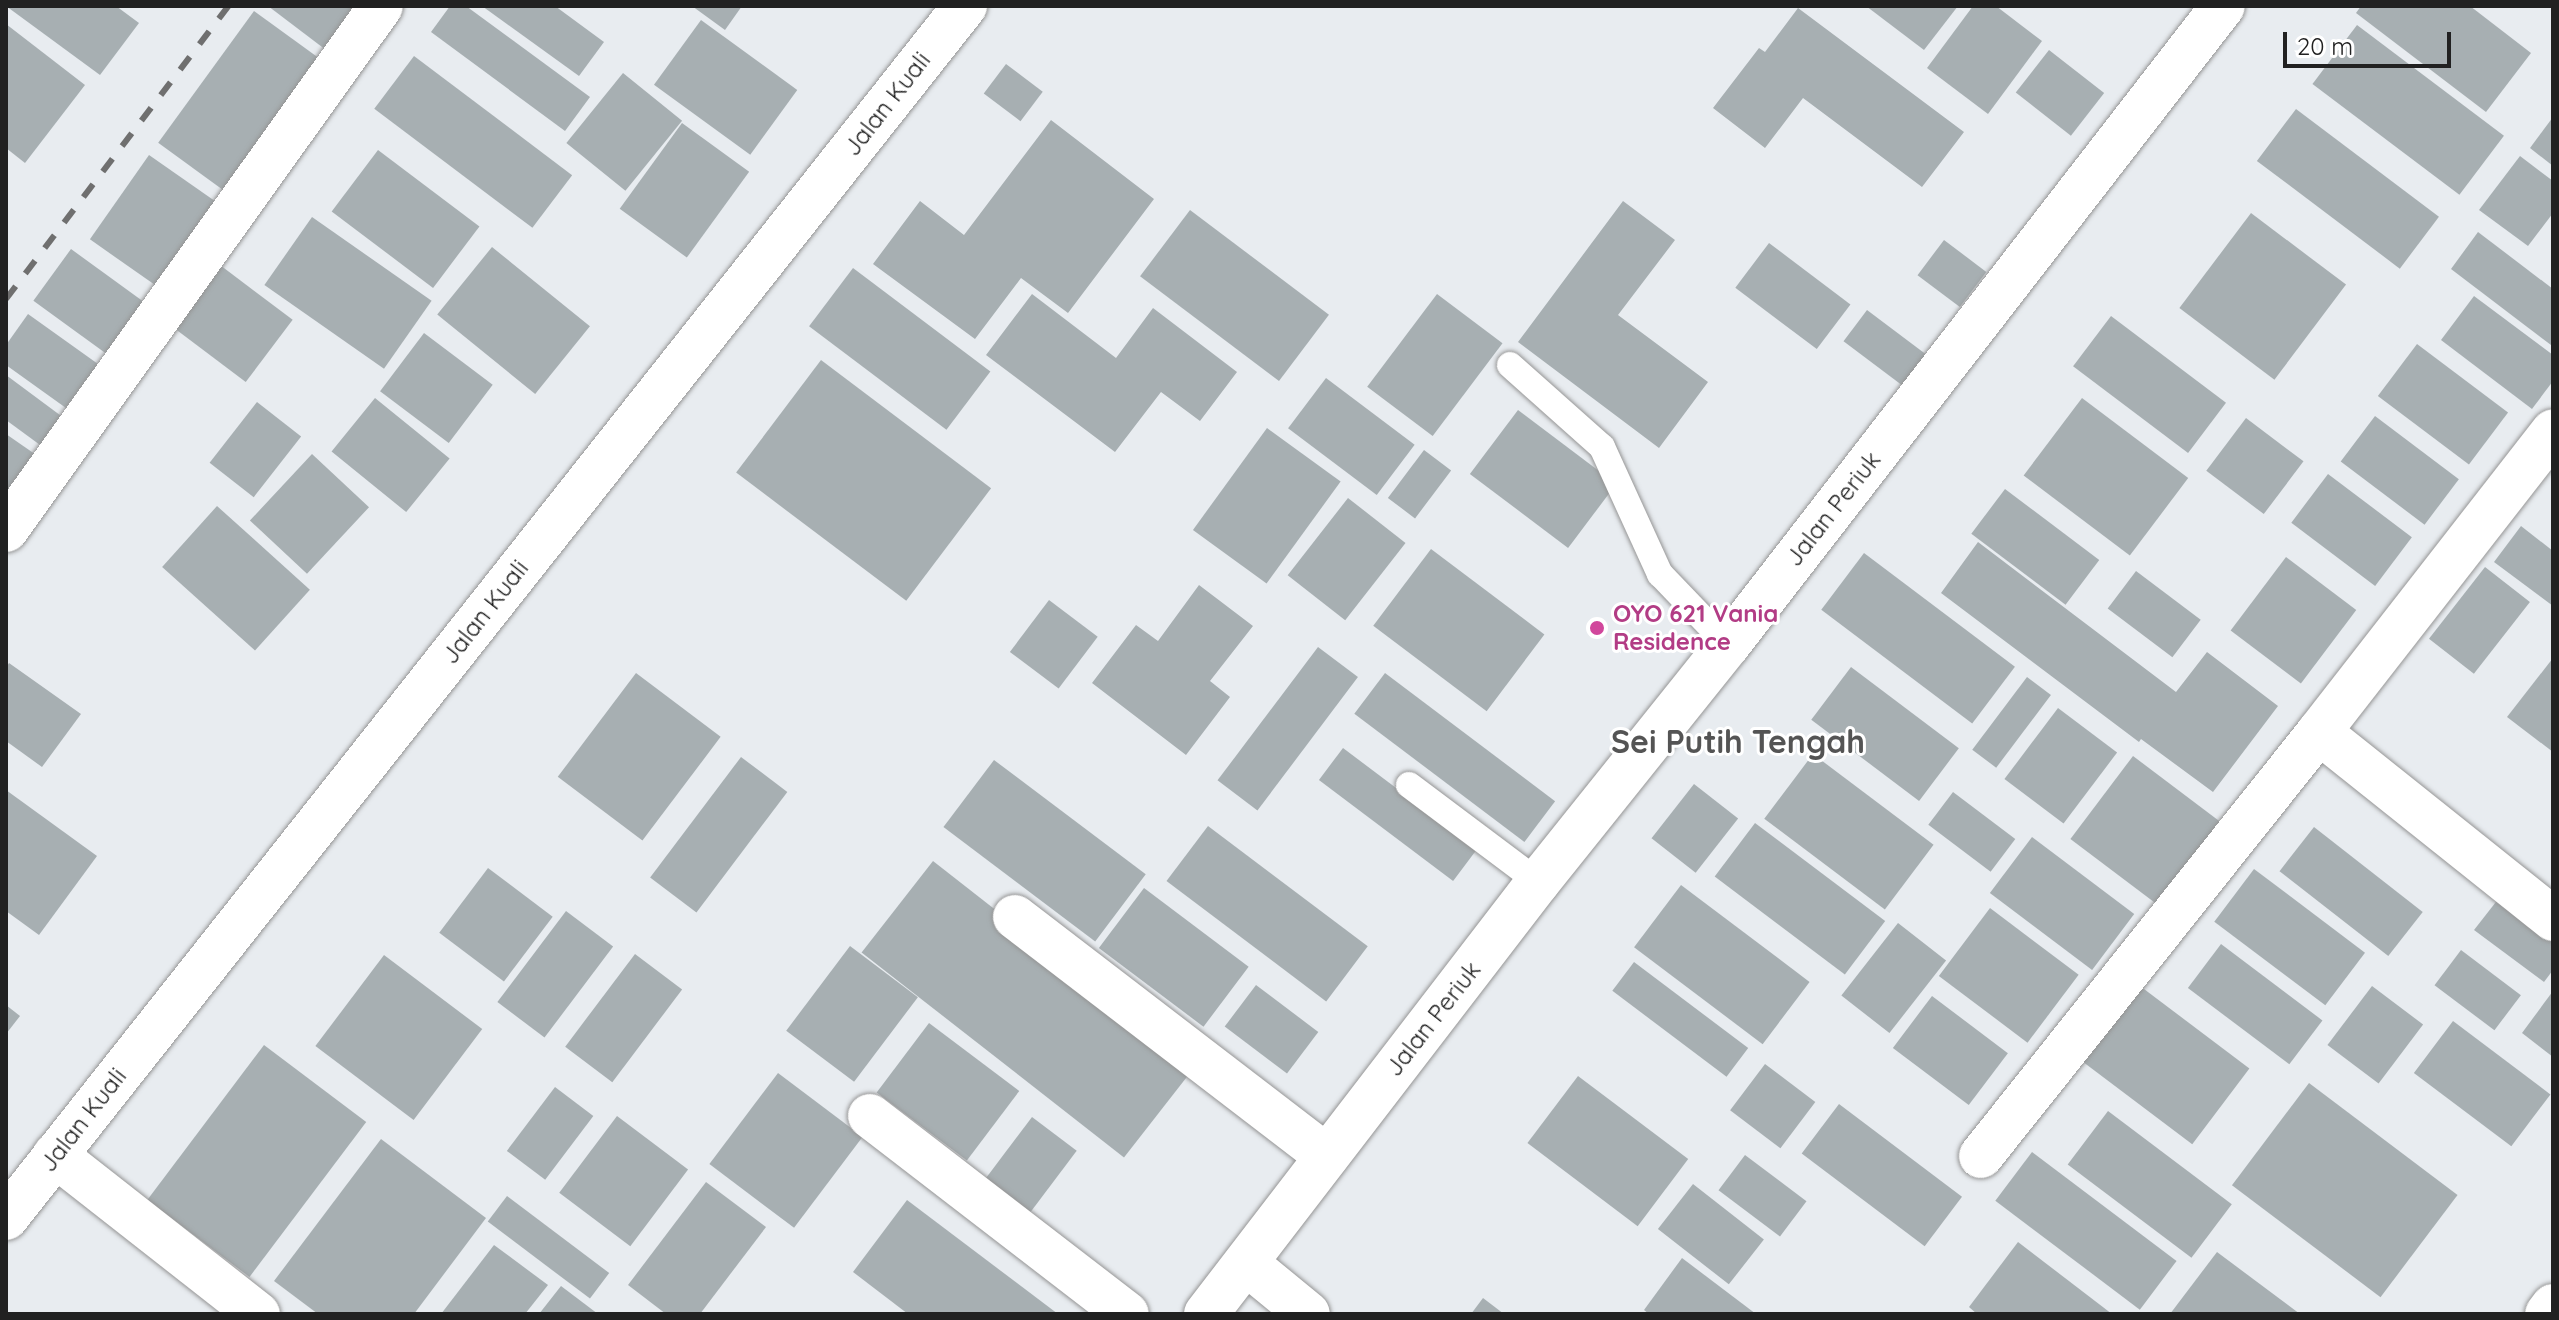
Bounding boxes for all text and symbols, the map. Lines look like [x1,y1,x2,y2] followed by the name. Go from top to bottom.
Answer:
[2287,16,2455,66] scale bar
[2297,31,2353,61] text: 20 m
[838,46,936,162] street label: Jalan Kuali
[1779,446,1887,572] street label: Jalan Periuk
[436,554,534,670] street label: Jalan Kuali
[1613,600,1778,656] place label: OYO 621 Vania Residence
[1588,619,1606,637] marker: OYO 621 Vania Residence
[1611,722,1865,760] district label: Sei Putih Tengah
[1379,956,1487,1082] street label: Jalan Periuk
[34,1062,132,1178] street label: Jalan Kuali

